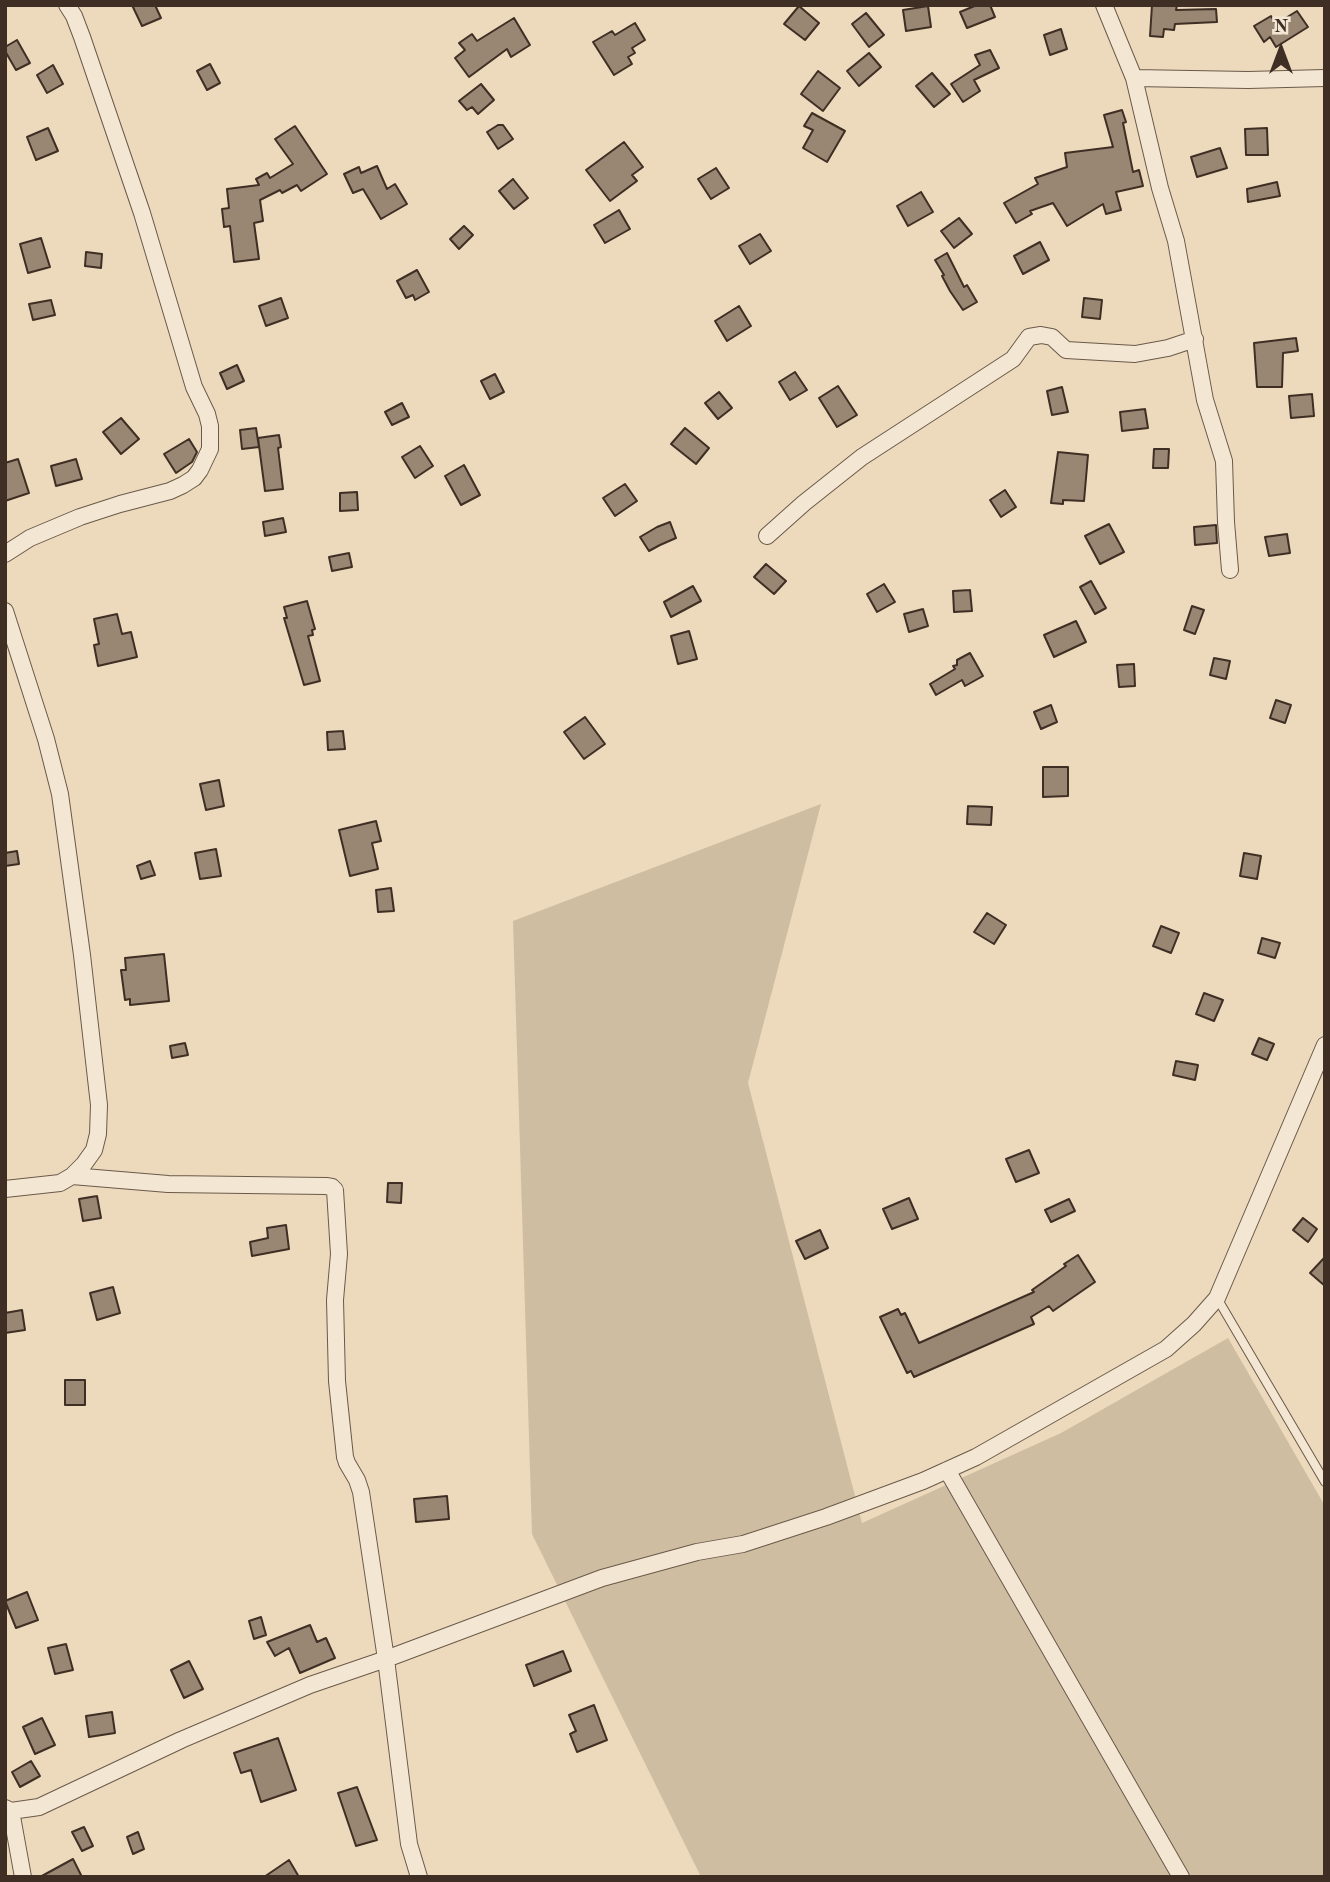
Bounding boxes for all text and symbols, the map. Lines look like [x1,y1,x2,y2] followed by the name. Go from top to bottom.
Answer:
[1246,14,1316,84] north arrow
[1274,18,1288,37] text: N

